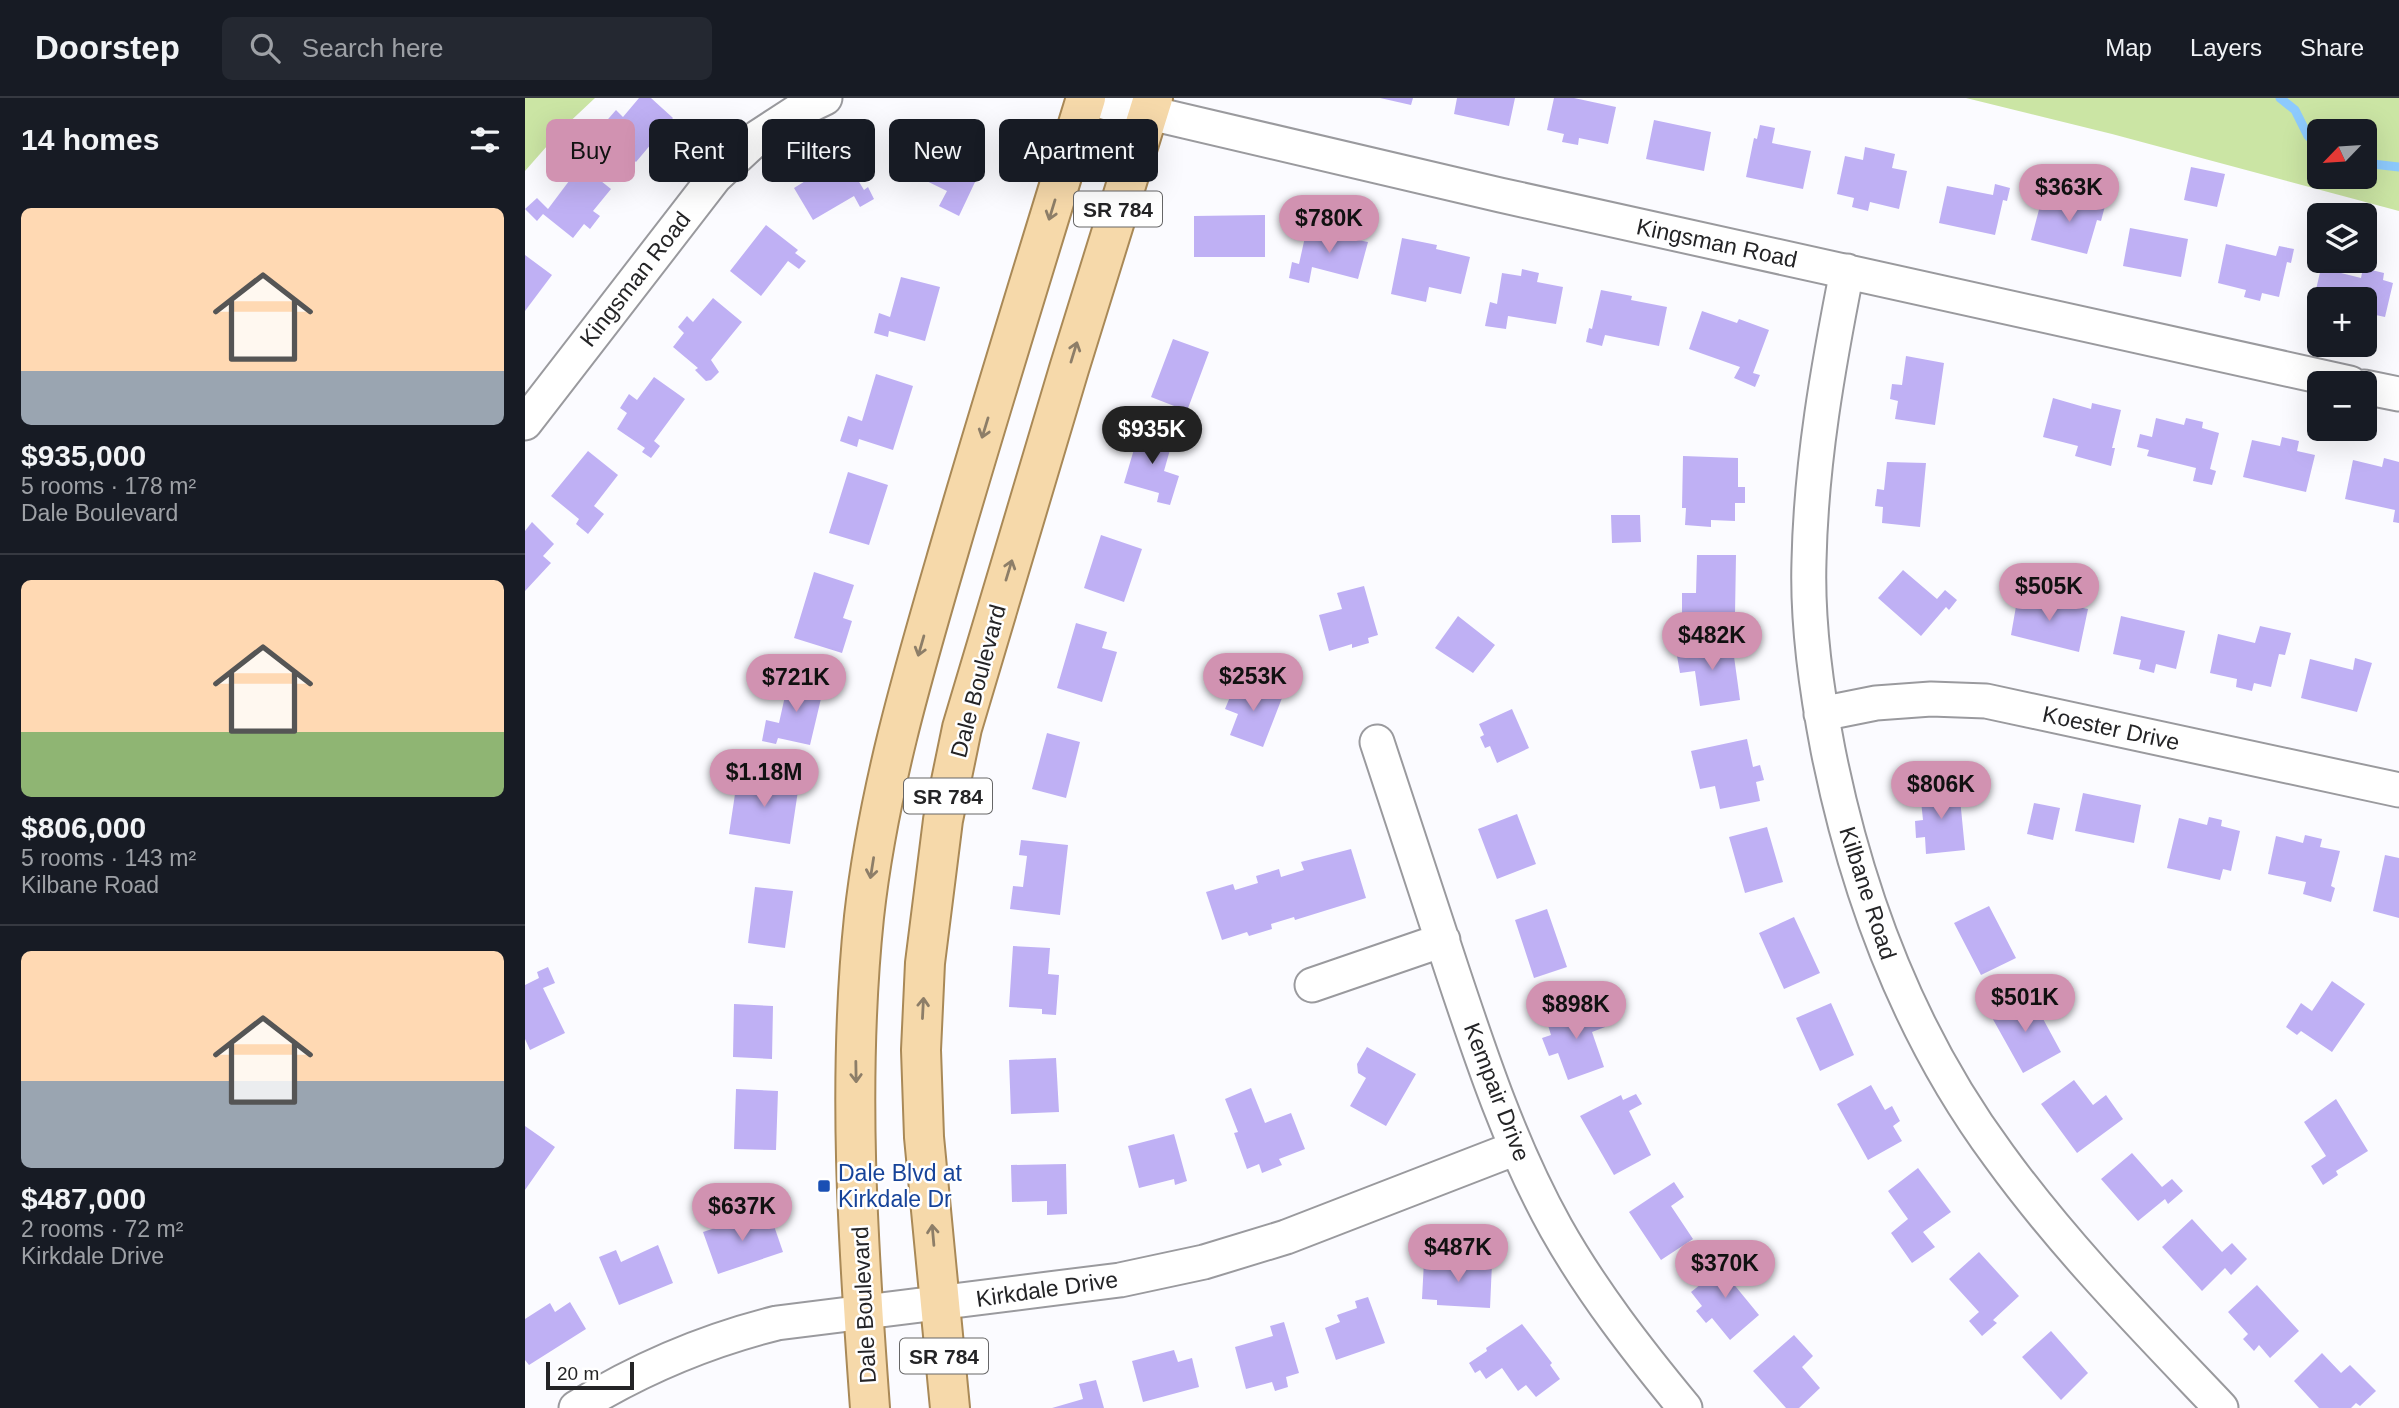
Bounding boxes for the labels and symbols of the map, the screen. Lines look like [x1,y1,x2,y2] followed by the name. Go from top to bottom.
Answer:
[2307,119,2377,189] north arrow
[2020,164,2118,224] pin: $363K
[1074,192,1162,226] road number: SR 784
[1280,195,1378,255] pin: $780K
[1044,199,1057,221] one-way arrow
[574,207,696,351] street label: Kingsman Road
[1634,213,1800,273] street label: Kingsman Road
[1068,342,1081,364] one-way arrow
[1103,406,1201,466] pin: $935K
[978,416,991,438] one-way arrow
[1003,560,1016,582] one-way arrow
[2000,564,2098,623] pin: $505K
[945,602,1011,760] street label: Dale Boulevard
[1663,612,1761,672] pin: $482K
[914,635,927,657] one-way arrow
[747,654,845,714] pin: $721K
[1204,654,1302,713] pin: $253K
[2040,701,2182,755] street label: Koester Drive
[707,750,821,809] pin: $1.18M
[1892,762,1990,821] pin: $806K
[904,778,992,814] road number: SR 784
[1834,823,1902,963] street label: Kilbane Road
[865,856,878,879] one-way arrow
[1976,974,2074,1034] pin: $501K
[1527,982,1625,1041] pin: $898K
[916,997,929,1020] one-way arrow
[1459,1019,1535,1165] street label: Kempair Drive
[849,1060,863,1083] one-way arrow
[838,1160,963,1212] place label: Dale Blvd at Kirkdale Dr
[816,1178,832,1194] marker: Dale Blvd at Kirkdale Dr
[693,1184,791,1243] pin: $637K
[1409,1224,1507,1284] pin: $487K
[926,1225,939,1247] one-way arrow
[847,1226,881,1384] street label: Dale Boulevard
[1676,1240,1774,1300] pin: $370K
[974,1266,1120,1312] street label: Kirkdale Drive
[900,1338,988,1374] road number: SR 784
[546,1359,633,1391] scale bar

